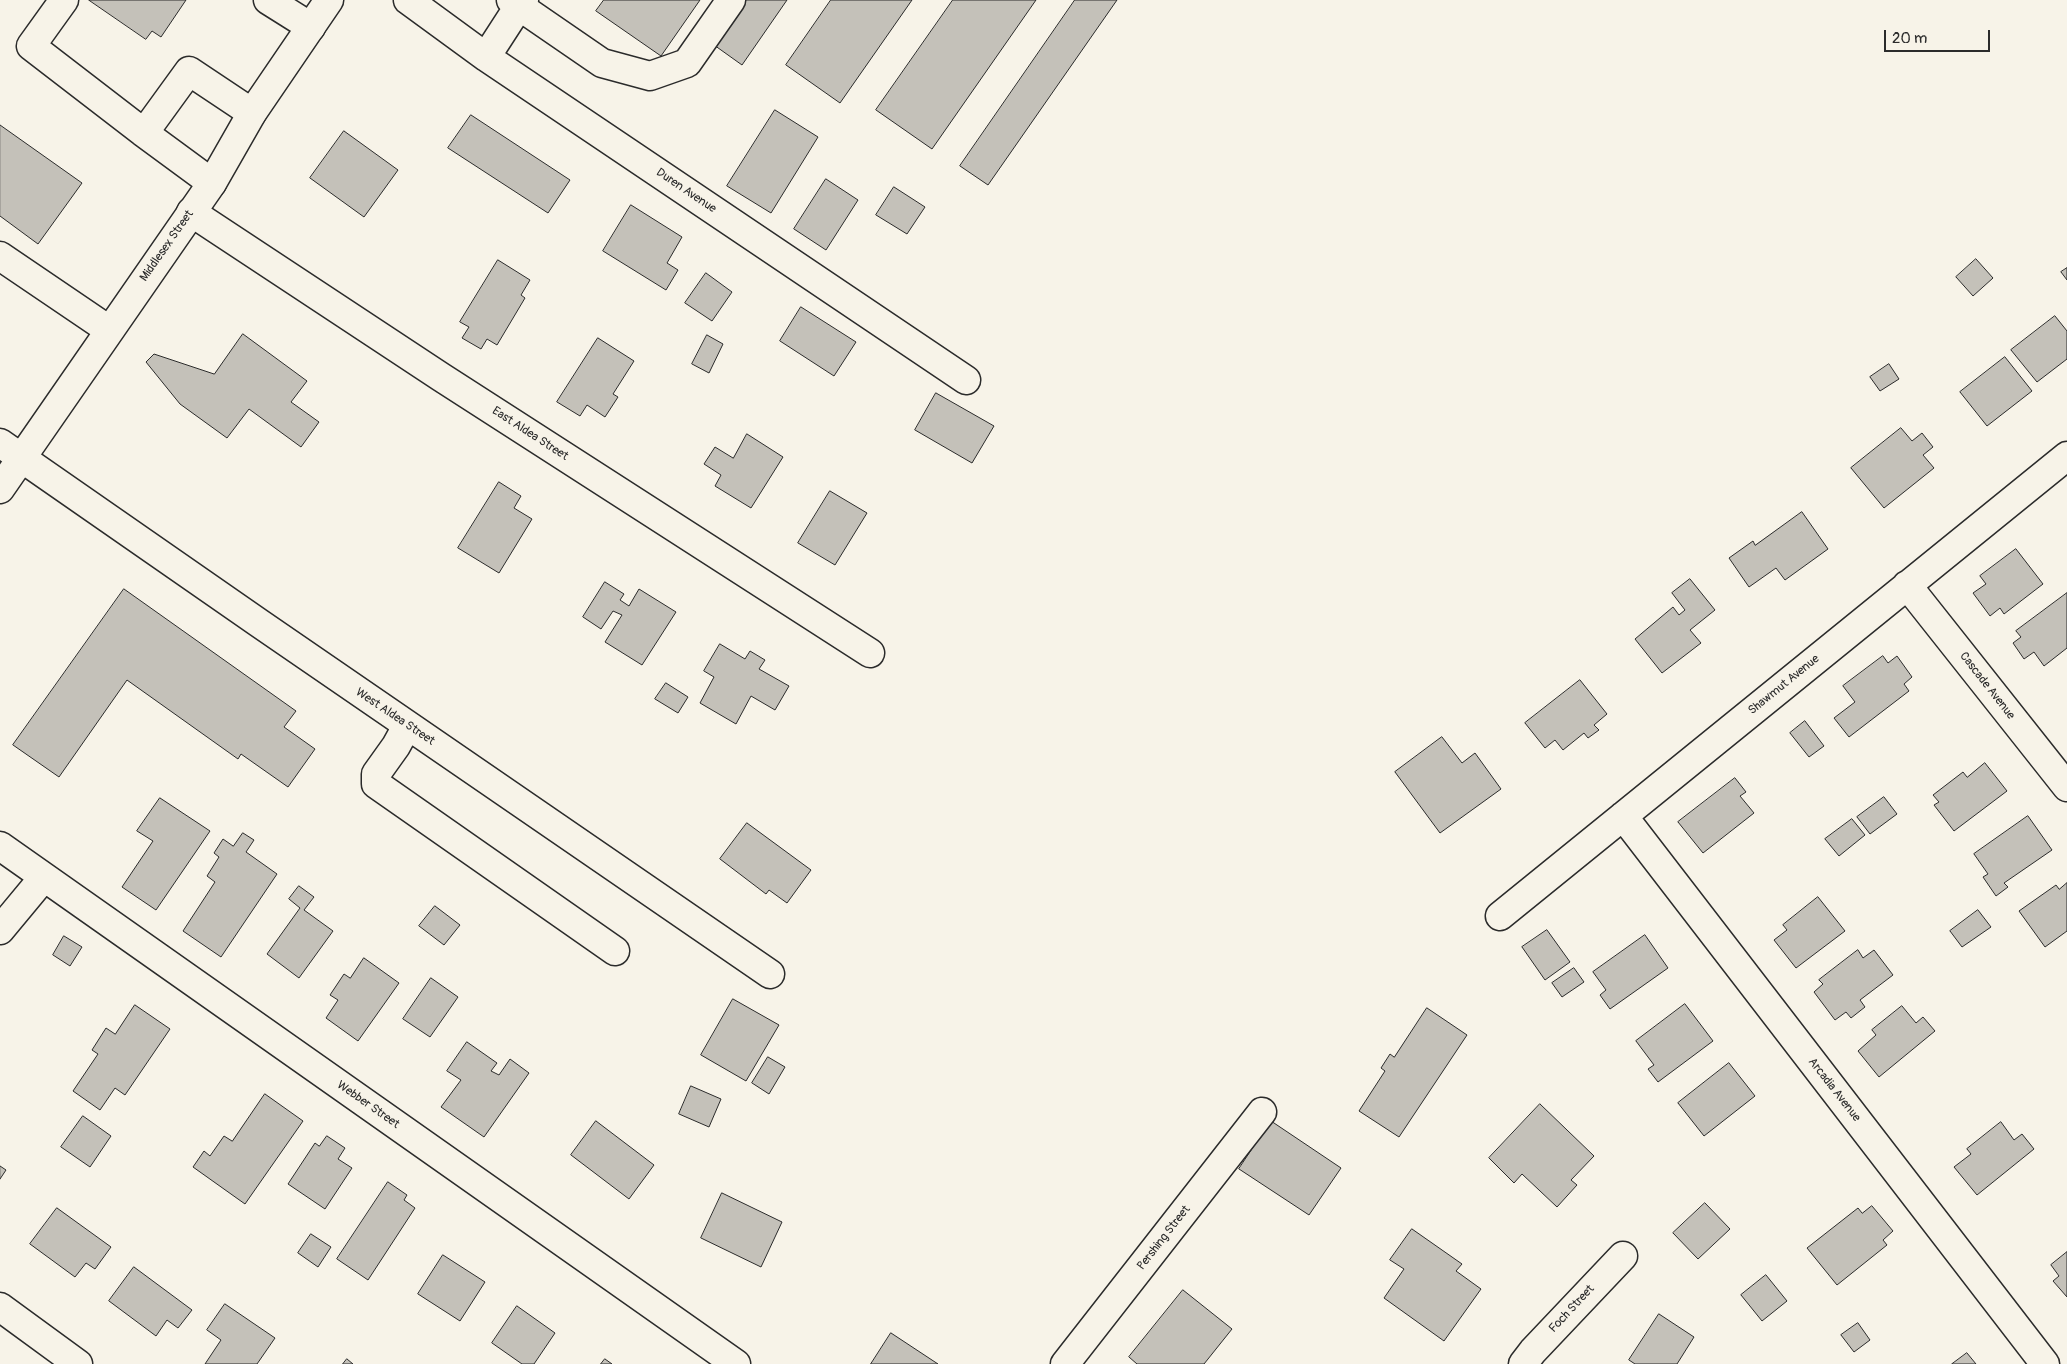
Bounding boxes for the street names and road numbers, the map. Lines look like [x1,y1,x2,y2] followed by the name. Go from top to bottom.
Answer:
[653,166,719,216] street label: Duren Avenue
[137,208,197,284] street label: Middlesex Street
[489,404,571,464] street label: East Aldea Street
[1956,649,2018,723] street label: Cascade Avenue
[1746,652,1822,718] street label: Shawmut Avenue
[353,685,437,749] street label: West Aldea Street
[1805,1055,1863,1125] street label: Arcadia Avenue
[334,1078,402,1132] street label: Webber Street
[1134,1203,1194,1273] street label: Pershing Street
[1546,1282,1598,1336] street label: Foch Street

